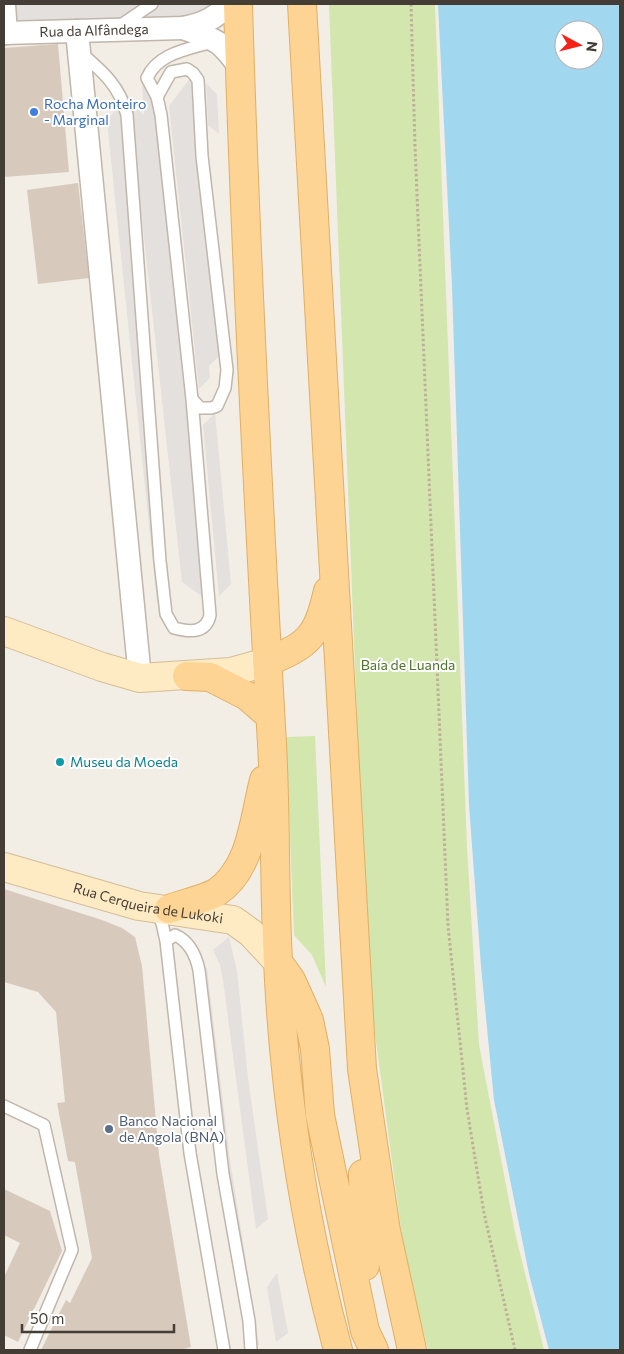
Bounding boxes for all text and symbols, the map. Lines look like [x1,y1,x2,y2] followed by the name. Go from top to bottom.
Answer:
[39,20,149,40] street label: Rua da Alfândega
[554,20,604,70] north arrow
[583,40,601,53] text: N
[44,95,146,128] place label: Rocha Monteiro - Marginal
[28,106,40,118] marker: Rocha Monteiro - Marginal
[361,656,455,673] park label: Baía de Luanda
[70,753,178,770] place label: Museu da Moeda
[54,756,66,768] marker: Museu da Moeda
[71,878,224,926] street label: Rua Cerqueira de Lukoki
[119,1112,224,1145] place label: Banco Nacional de Angola (BNA)
[103,1123,115,1135] marker: Banco Nacional de Angola (BNA)
[22,1302,175,1334] scale bar
[30,1309,64,1327] text: 50 m

